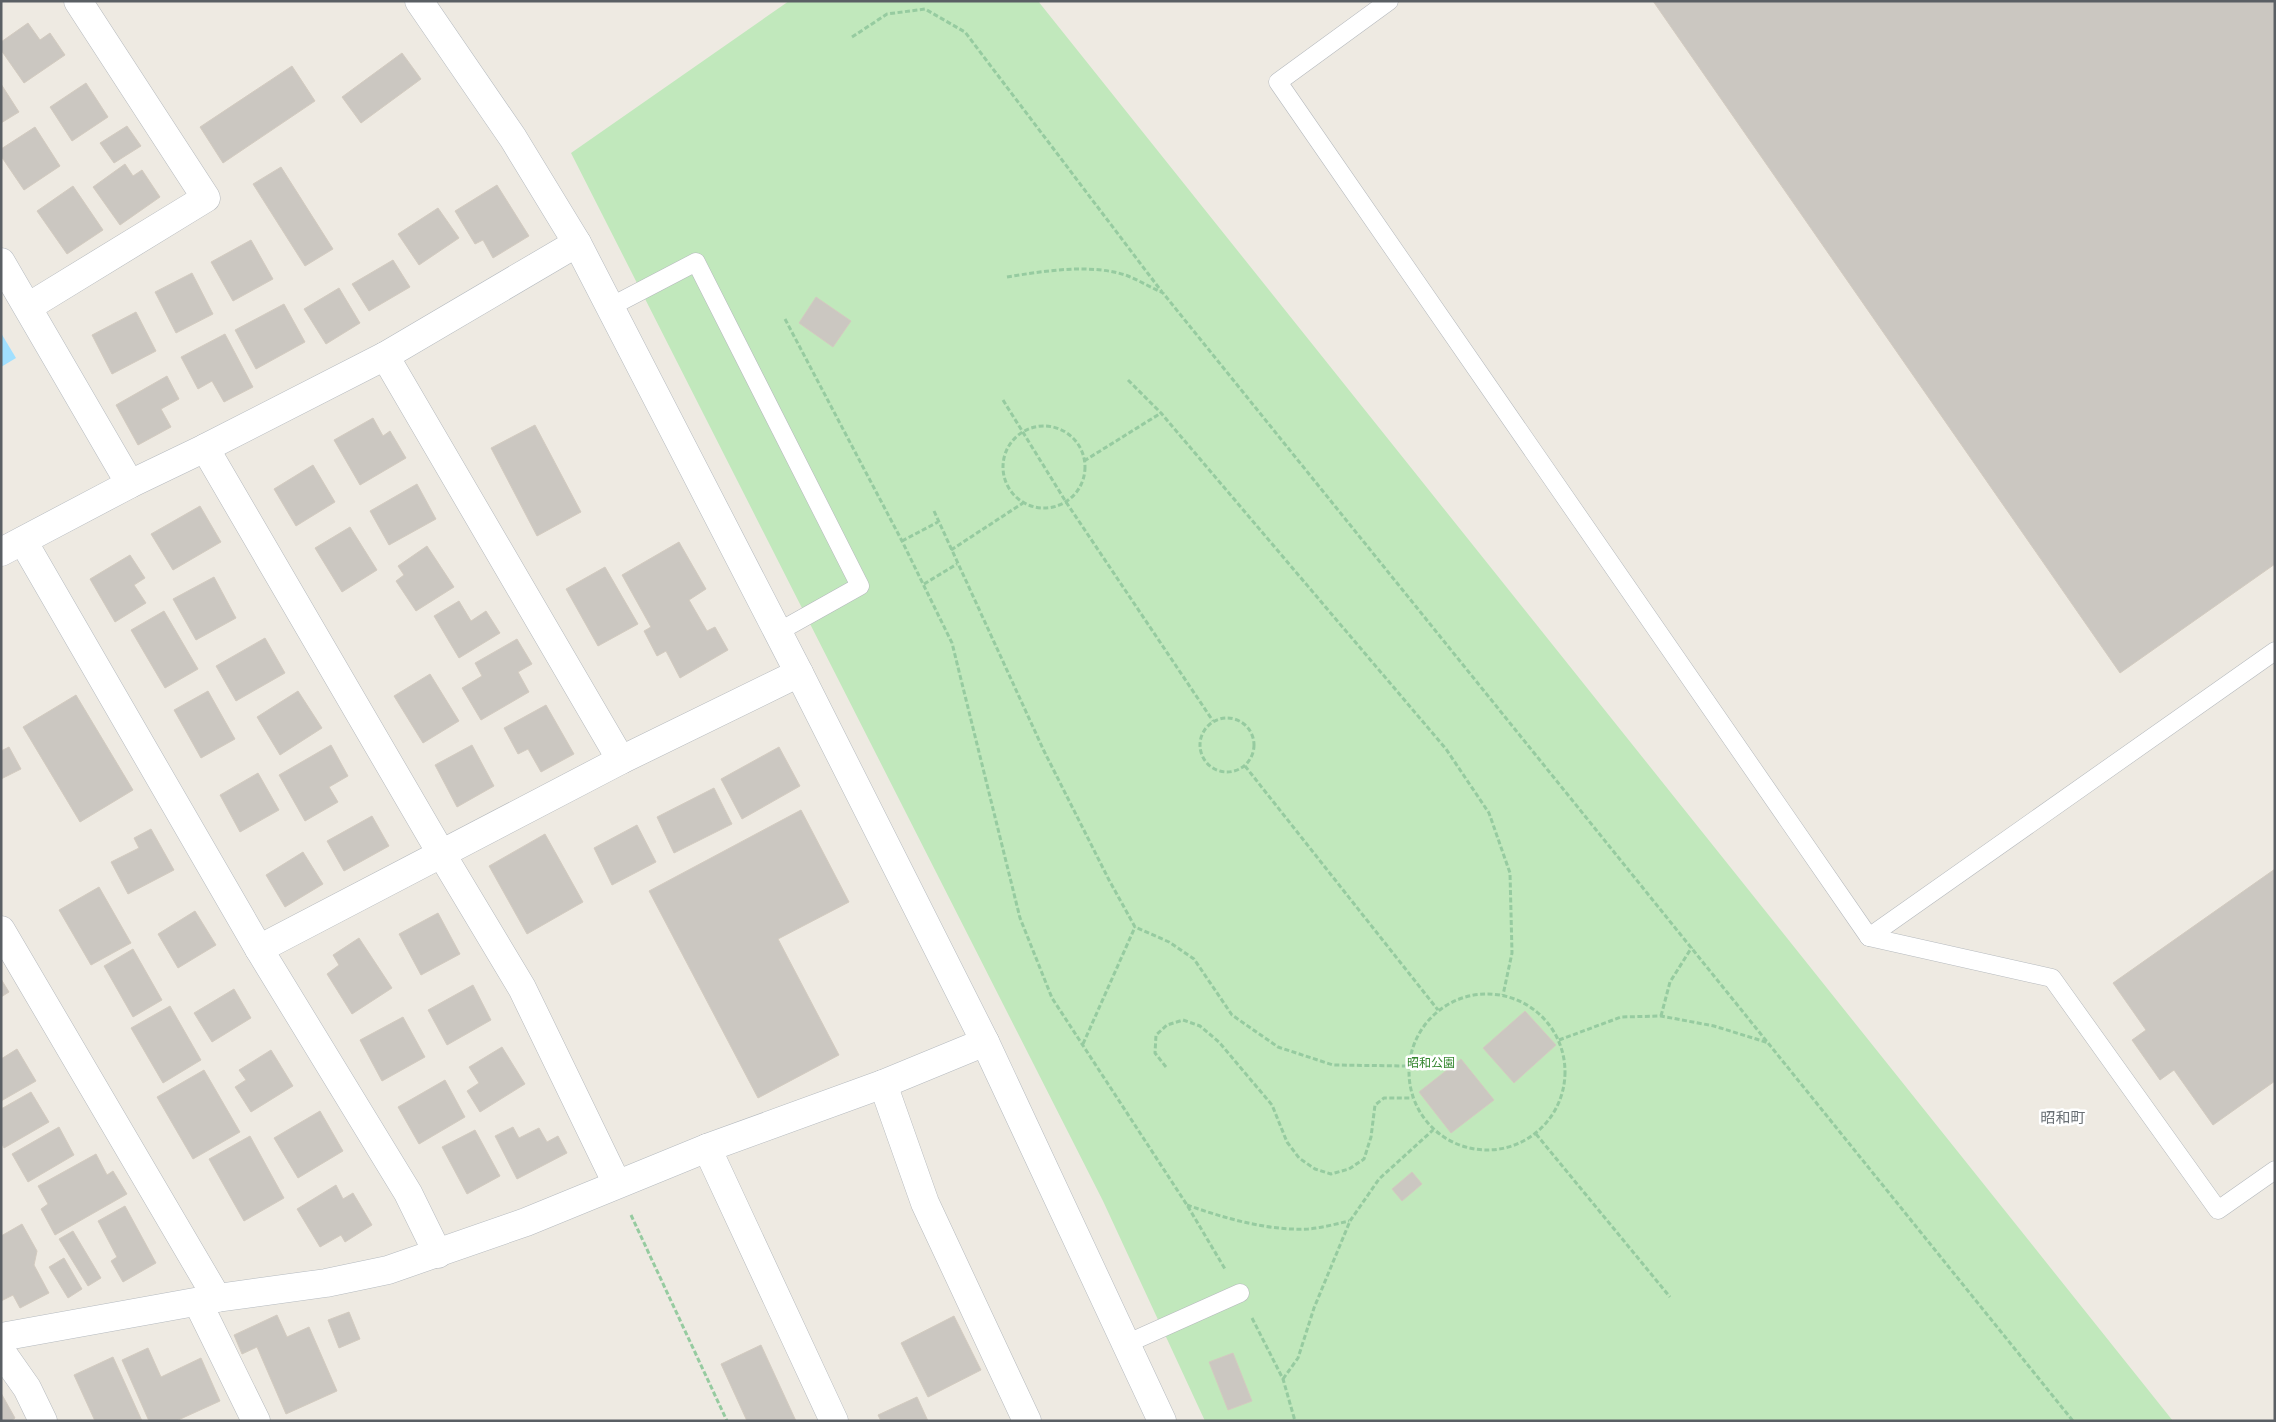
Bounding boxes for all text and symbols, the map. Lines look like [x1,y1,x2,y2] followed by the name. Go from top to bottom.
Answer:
[1407,1054,1455,1071] park label: 昭和公園
[2040,1107,2086,1127] district label: 昭和町

